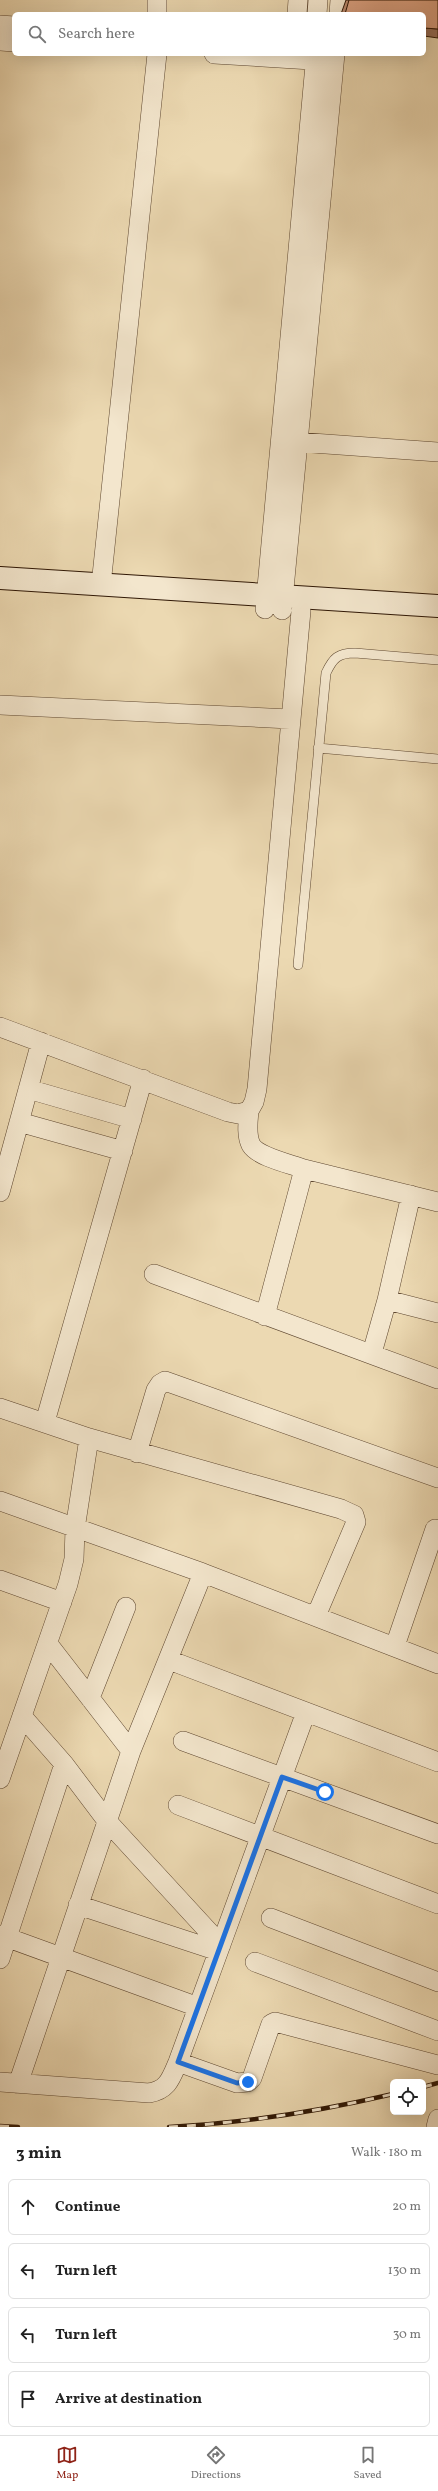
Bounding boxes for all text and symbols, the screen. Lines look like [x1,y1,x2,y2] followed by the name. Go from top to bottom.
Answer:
[12,12,426,56] search box
[26,23,48,45] icon: search
[58,24,135,45] text: Search here
[316,1783,334,1801] route start
[239,2073,257,2091] route end
[390,2079,426,2115] map controls
[390,2079,426,2115] button: locate
[16,2142,62,2165] text: 3 min
[351,2144,422,2162] text: Walk · 180 m
[17,2196,39,2218] icon: ahead
[55,2197,120,2218] text: Continue
[392,2198,421,2216] text: 20 m
[17,2260,39,2282] icon: left
[55,2261,117,2282] text: Turn left
[388,2262,421,2280] text: 130 m
[17,2324,39,2346] icon: left
[55,2325,117,2346] text: Turn left
[393,2326,421,2344] text: 30 m
[17,2388,39,2410] icon: arrive
[55,2389,202,2410] text: Arrive at destination
[56,2444,78,2483] tab: Map
[191,2444,241,2483] tab: Directions
[353,2444,382,2483] tab: Saved

